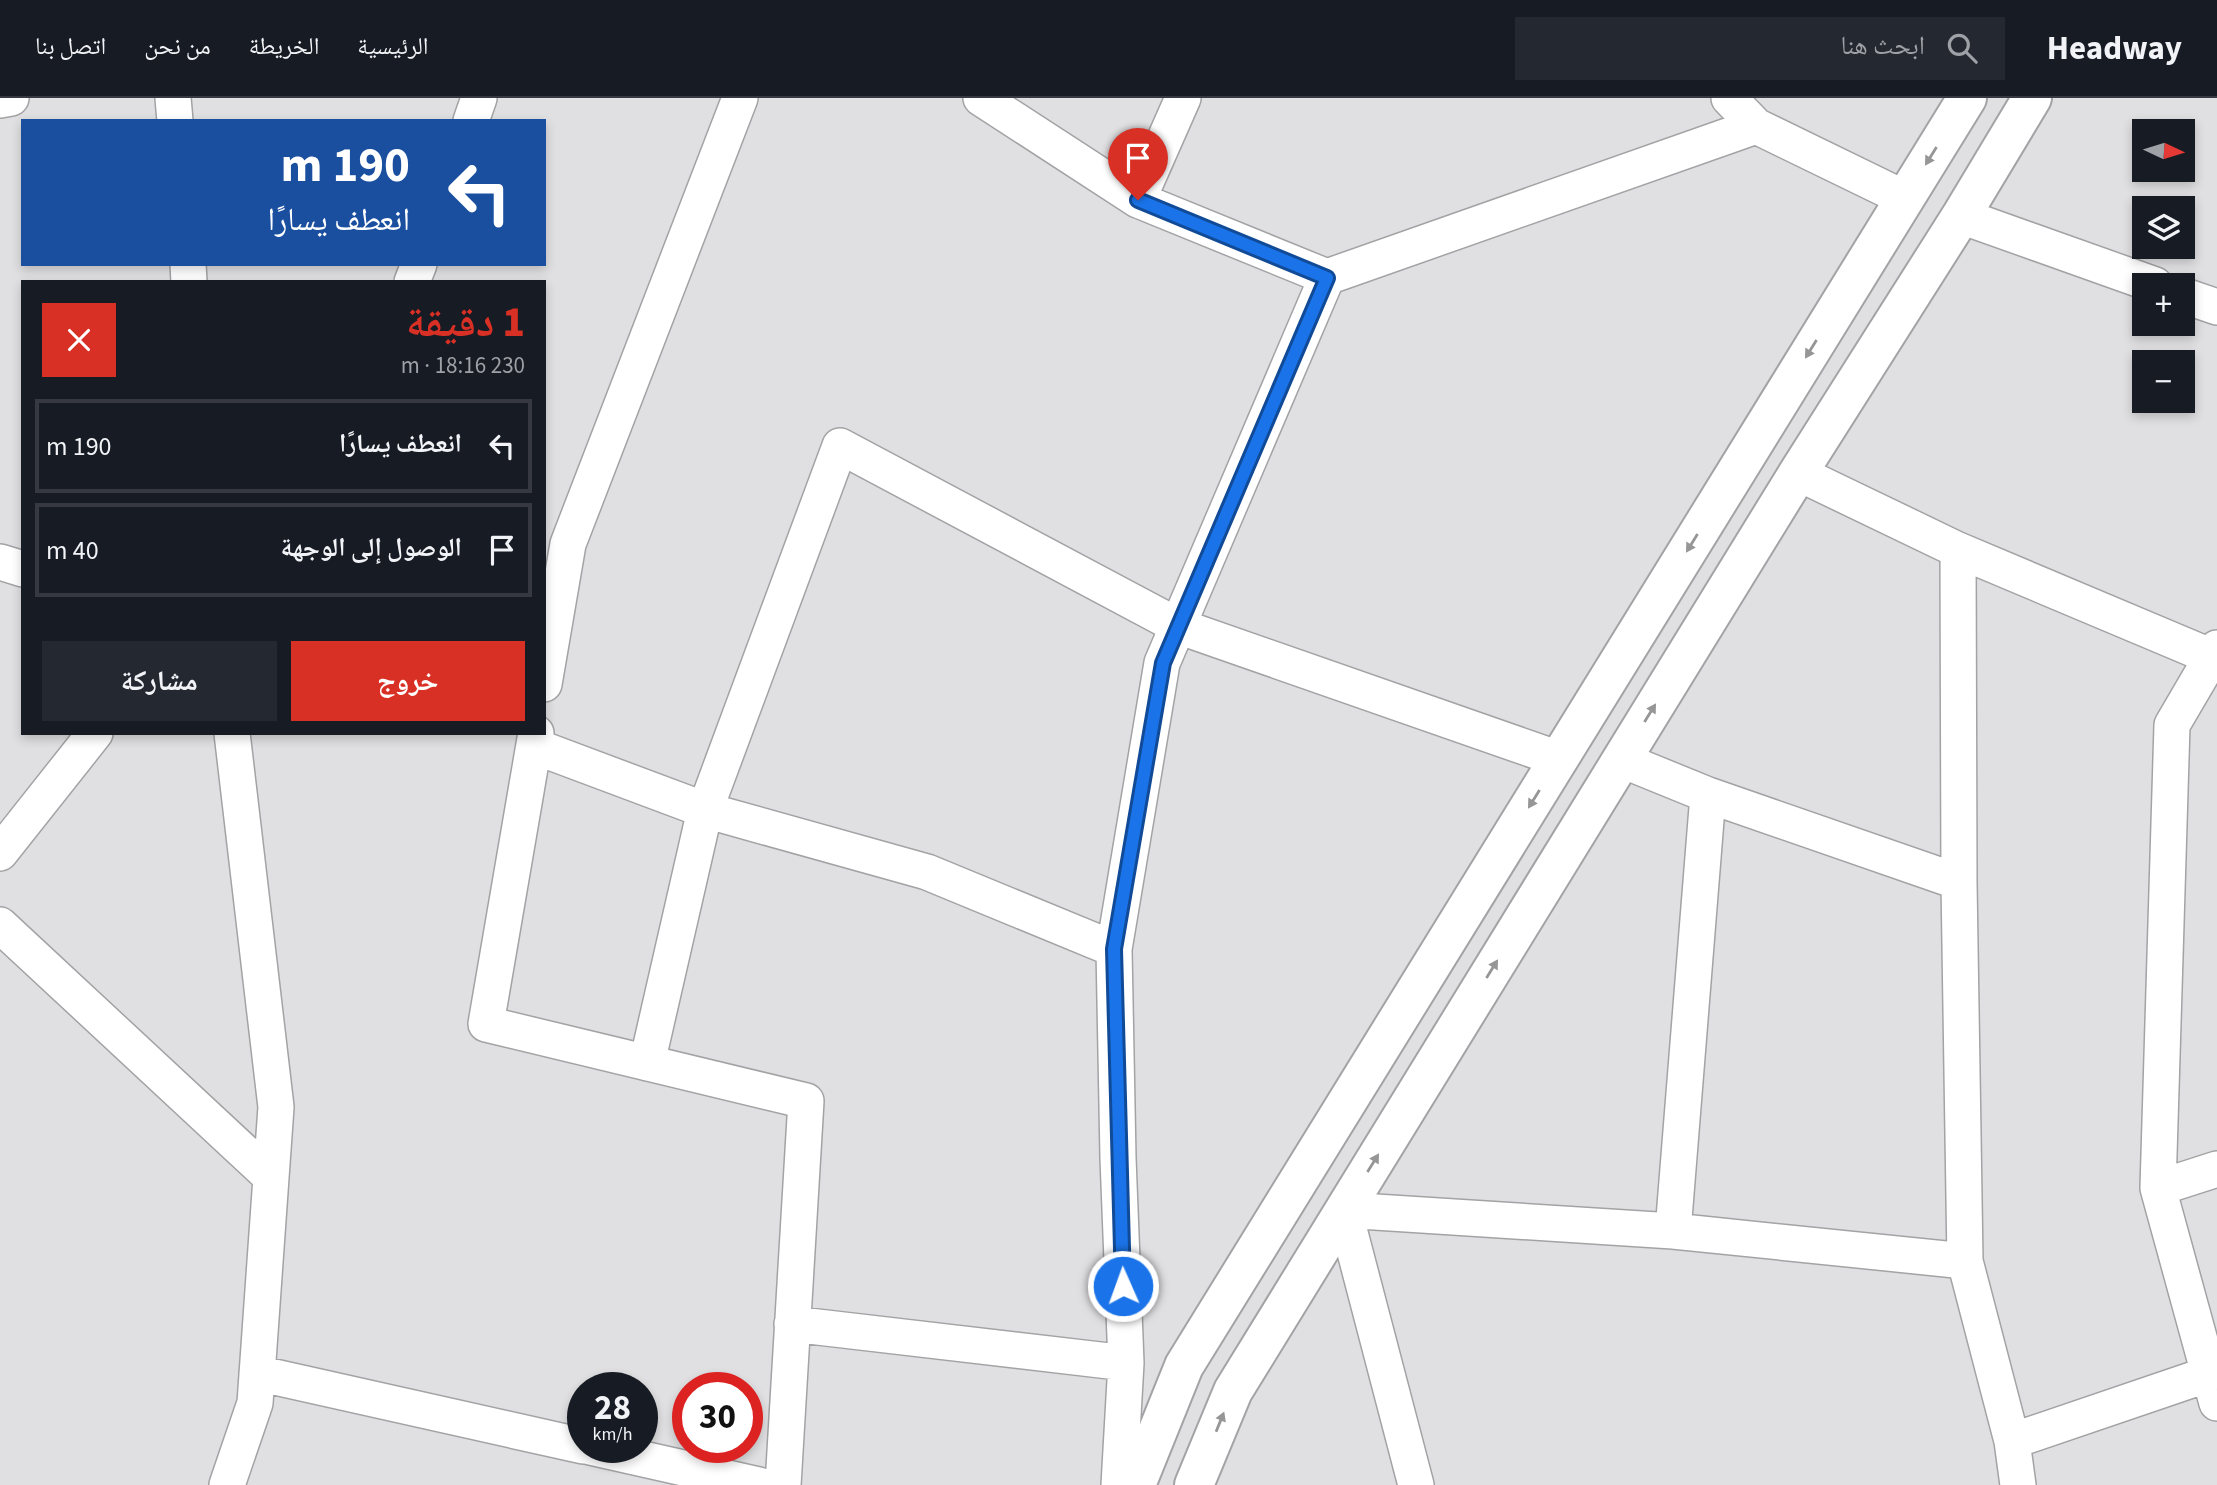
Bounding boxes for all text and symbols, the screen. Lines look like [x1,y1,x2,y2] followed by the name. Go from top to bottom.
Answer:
[1515,17,2005,80] search box
[2047,25,2182,72] text: Headway
[1840,27,1925,64] text: ابحث هنا
[35,29,106,64] text: اتصل بنا
[144,29,211,64] text: من نحن
[249,29,319,64] text: الخريطة
[357,29,429,64] text: الرئيسية
[1943,29,1981,67] icon: search
[2132,119,2194,182] north arrow
[2132,119,2195,413] map controls
[1108,128,1168,200] pin
[281,131,410,201] text: 190 m
[1119,139,1157,177] icon: arrive
[1925,146,1938,165] one-way arrow
[434,147,525,238] icon: left
[2132,196,2195,259] button: layers
[267,197,410,243] text: انعطف يسارًا
[2132,273,2195,336] button: +
[406,293,525,353] text: 1 دقيقة
[42,303,116,377] button: close
[1805,340,1818,359] one-way arrow
[401,349,525,382] text: 230 m · 18:16
[2132,350,2195,413] button: −
[339,425,462,462] text: انعطف يسارًا
[483,427,521,465] icon: left
[46,428,112,465] text: 190 m
[281,529,462,566] text: الوصول إلى الوجهة
[483,531,521,569] icon: arrive
[46,532,99,569] text: 40 m
[1685,533,1698,552] one-way arrow
[42,641,277,721] button: مشاركة
[291,641,525,721] button: خروج
[1644,704,1657,723] one-way arrow
[1527,789,1540,809] one-way arrow
[1486,960,1499,979] one-way arrow
[1366,1153,1379,1173] one-way arrow
[1086,1249,1160,1323] position arrow
[672,1372,763,1463] speed limit sign: 30
[594,1383,631,1433] text: 28
[1214,1411,1225,1432] one-way arrow
[593,1422,632,1447] text: km/h

